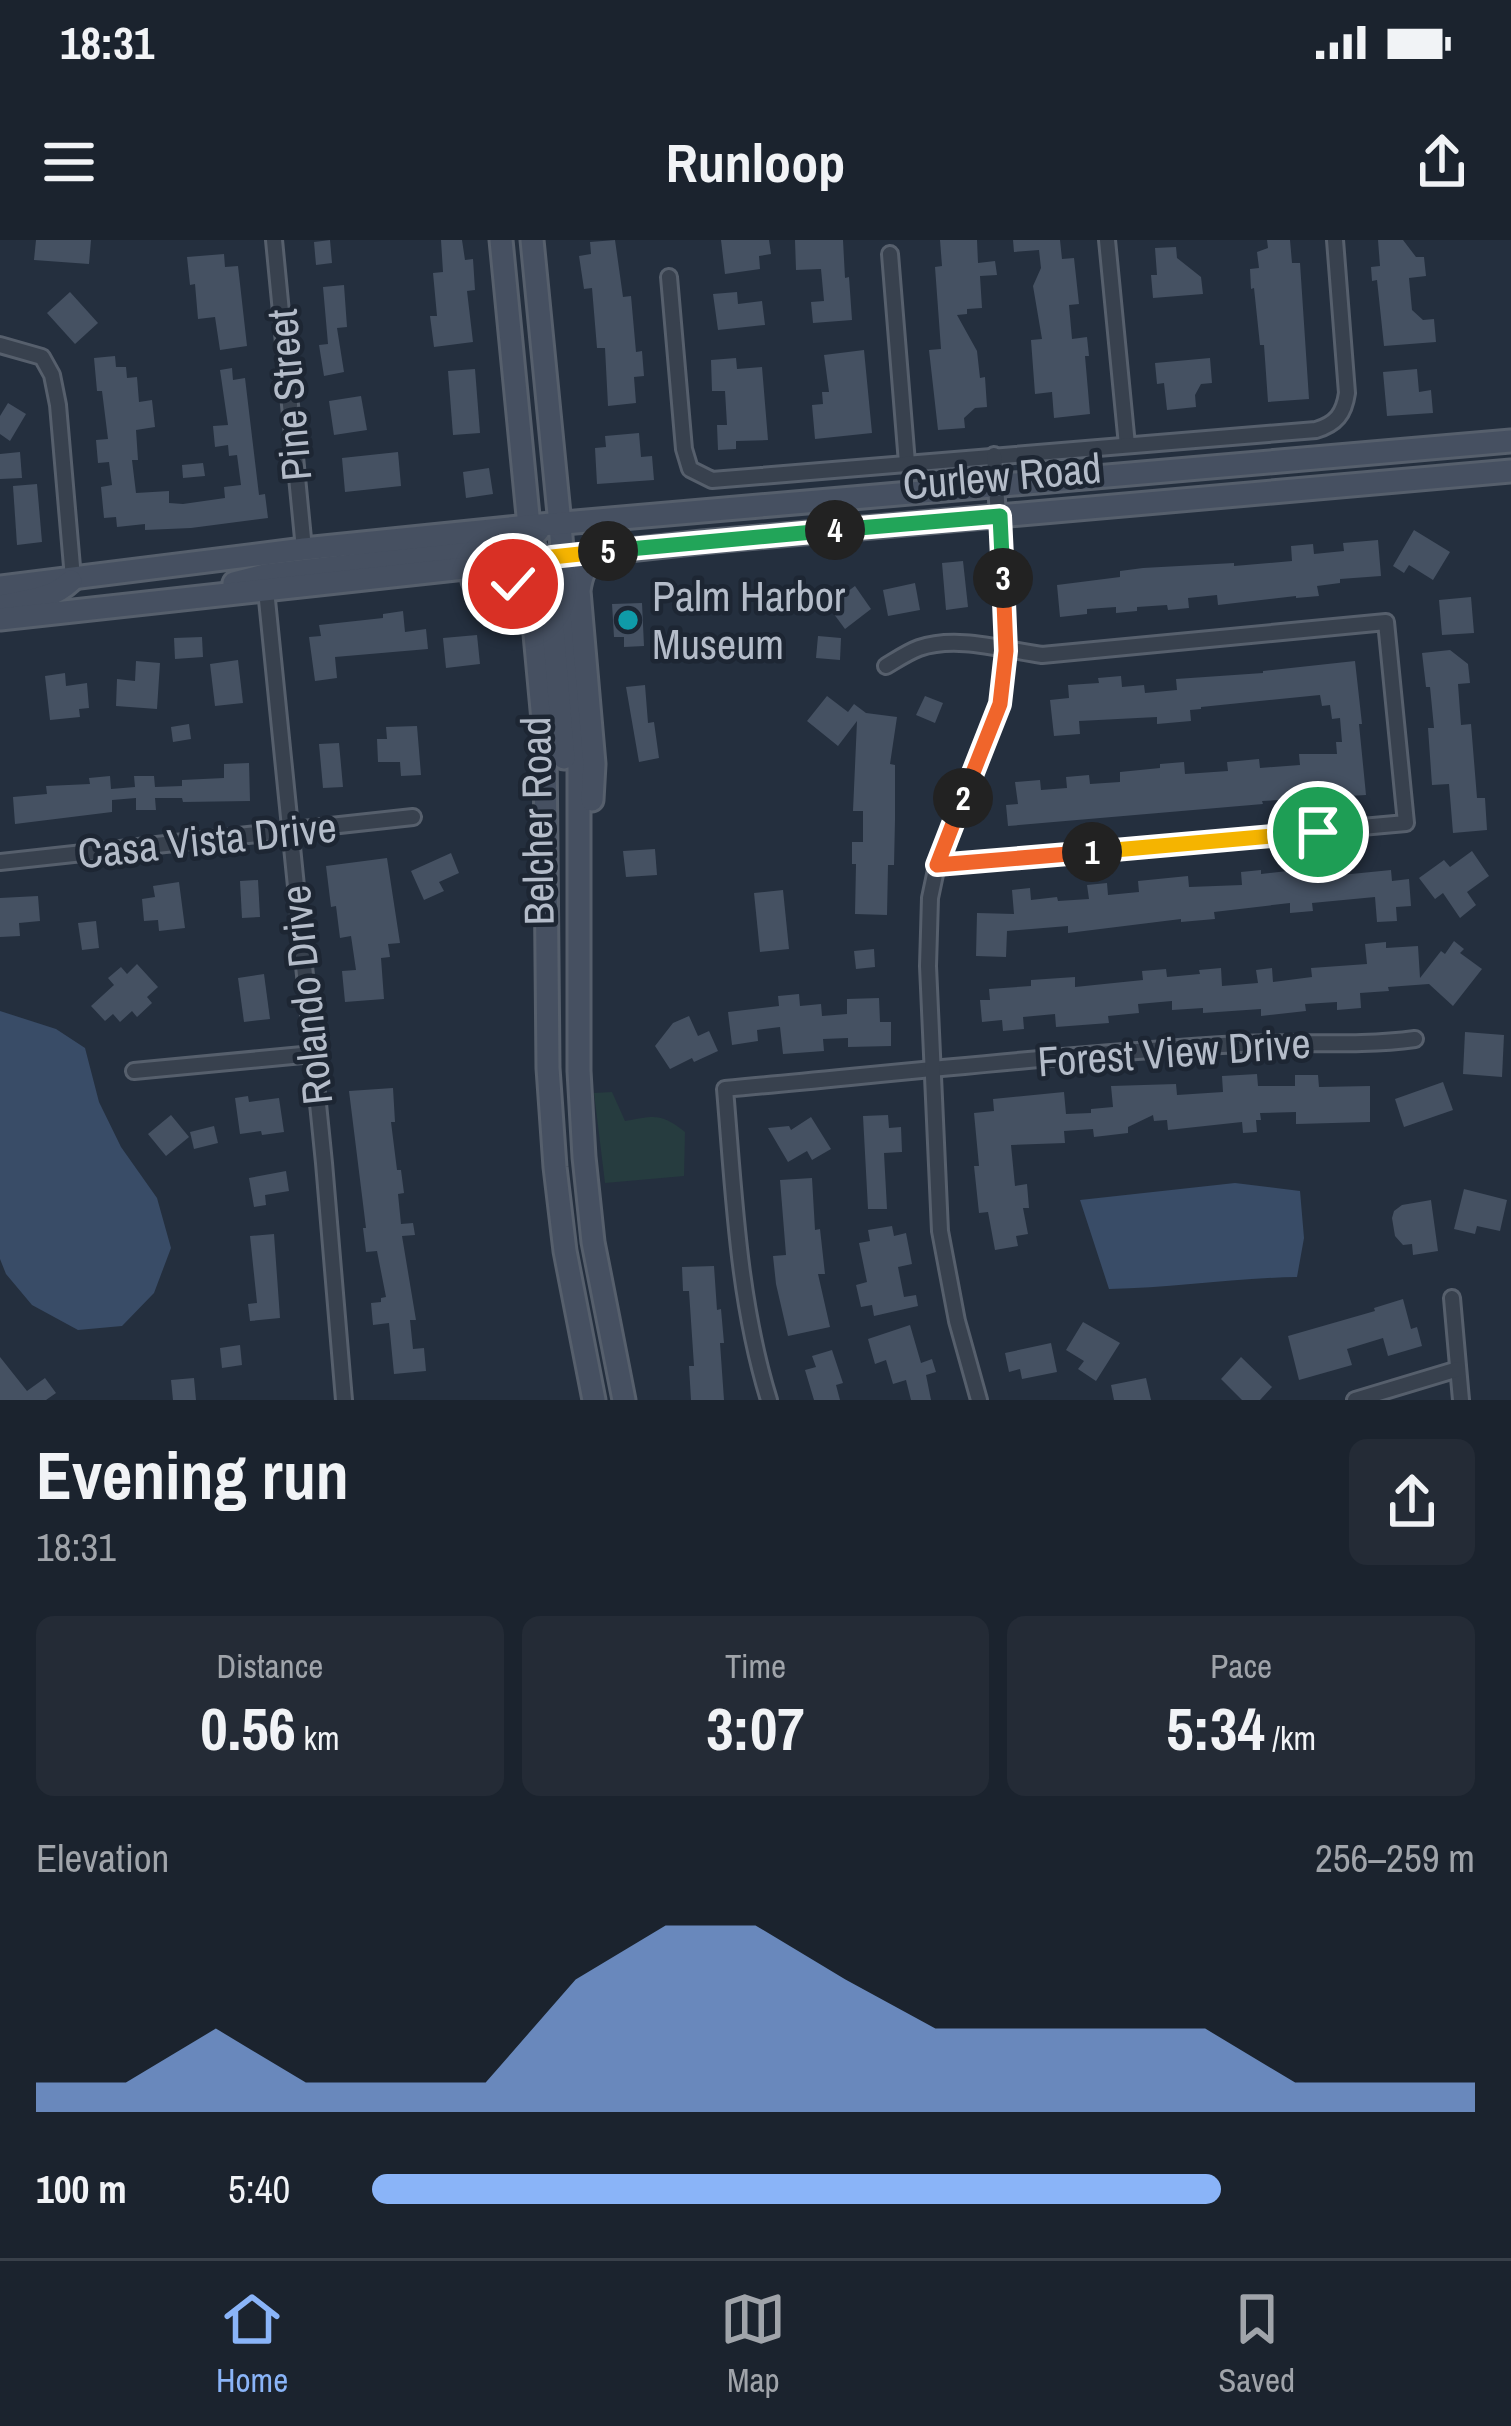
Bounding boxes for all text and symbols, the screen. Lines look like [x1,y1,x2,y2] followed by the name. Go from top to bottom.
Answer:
[60,12,154,73] text: 18:31
[666,126,845,199] text: Runloop
[36,129,102,195] icon: menu
[1409,129,1475,195] icon: share
[254,307,324,483] street label: Pine Street
[900,439,1104,513] street label: Curlew Road
[805,500,865,560] pin: 4
[827,508,843,552] text: 4
[578,521,638,581] pin: 5
[600,529,616,573] text: 5
[462,533,564,635] pin
[973,548,1033,608] pin: 3
[480,551,546,617] icon: check
[995,556,1011,600] text: 3
[652,568,846,672] place label: Palm Harbor Museum
[615,607,641,633] marker: Palm Harbor Museum
[507,716,567,926] street label: Belcher Road
[933,768,993,828] pin: 2
[955,776,971,820] text: 2
[1267,781,1369,883] pin
[75,799,339,881] street label: Casa Vista Drive
[1285,799,1351,865] icon: arrive
[1062,822,1122,882] pin: 1
[1084,830,1100,874] text: 1
[267,883,345,1107] street label: Rolando Drive
[1036,1015,1312,1089] street label: Forest View Drive
[36,1431,349,1520] text: Evening run
[1349,1439,1475,1565] button: share
[36,1521,116,1573] text: 18:31
[216,1644,323,1688] text: Distance
[725,1644,786,1688] text: Time
[1210,1644,1272,1688] text: Pace
[200,1688,296,1769] text: 0.56
[706,1688,805,1769] text: 3:07
[1166,1688,1265,1769] text: 5:34
[296,1716,340,1760] text: km
[1265,1716,1316,1760] text: /km
[36,1832,169,1884] text: Elevation
[1315,1832,1475,1884] text: 256–259 m
[36,2163,127,2215] text: 100 m
[228,2163,290,2215] text: 5:40
[216,2286,288,2402] tab: Home
[720,2286,786,2402] tab: Map
[1218,2286,1295,2402] tab: Saved

